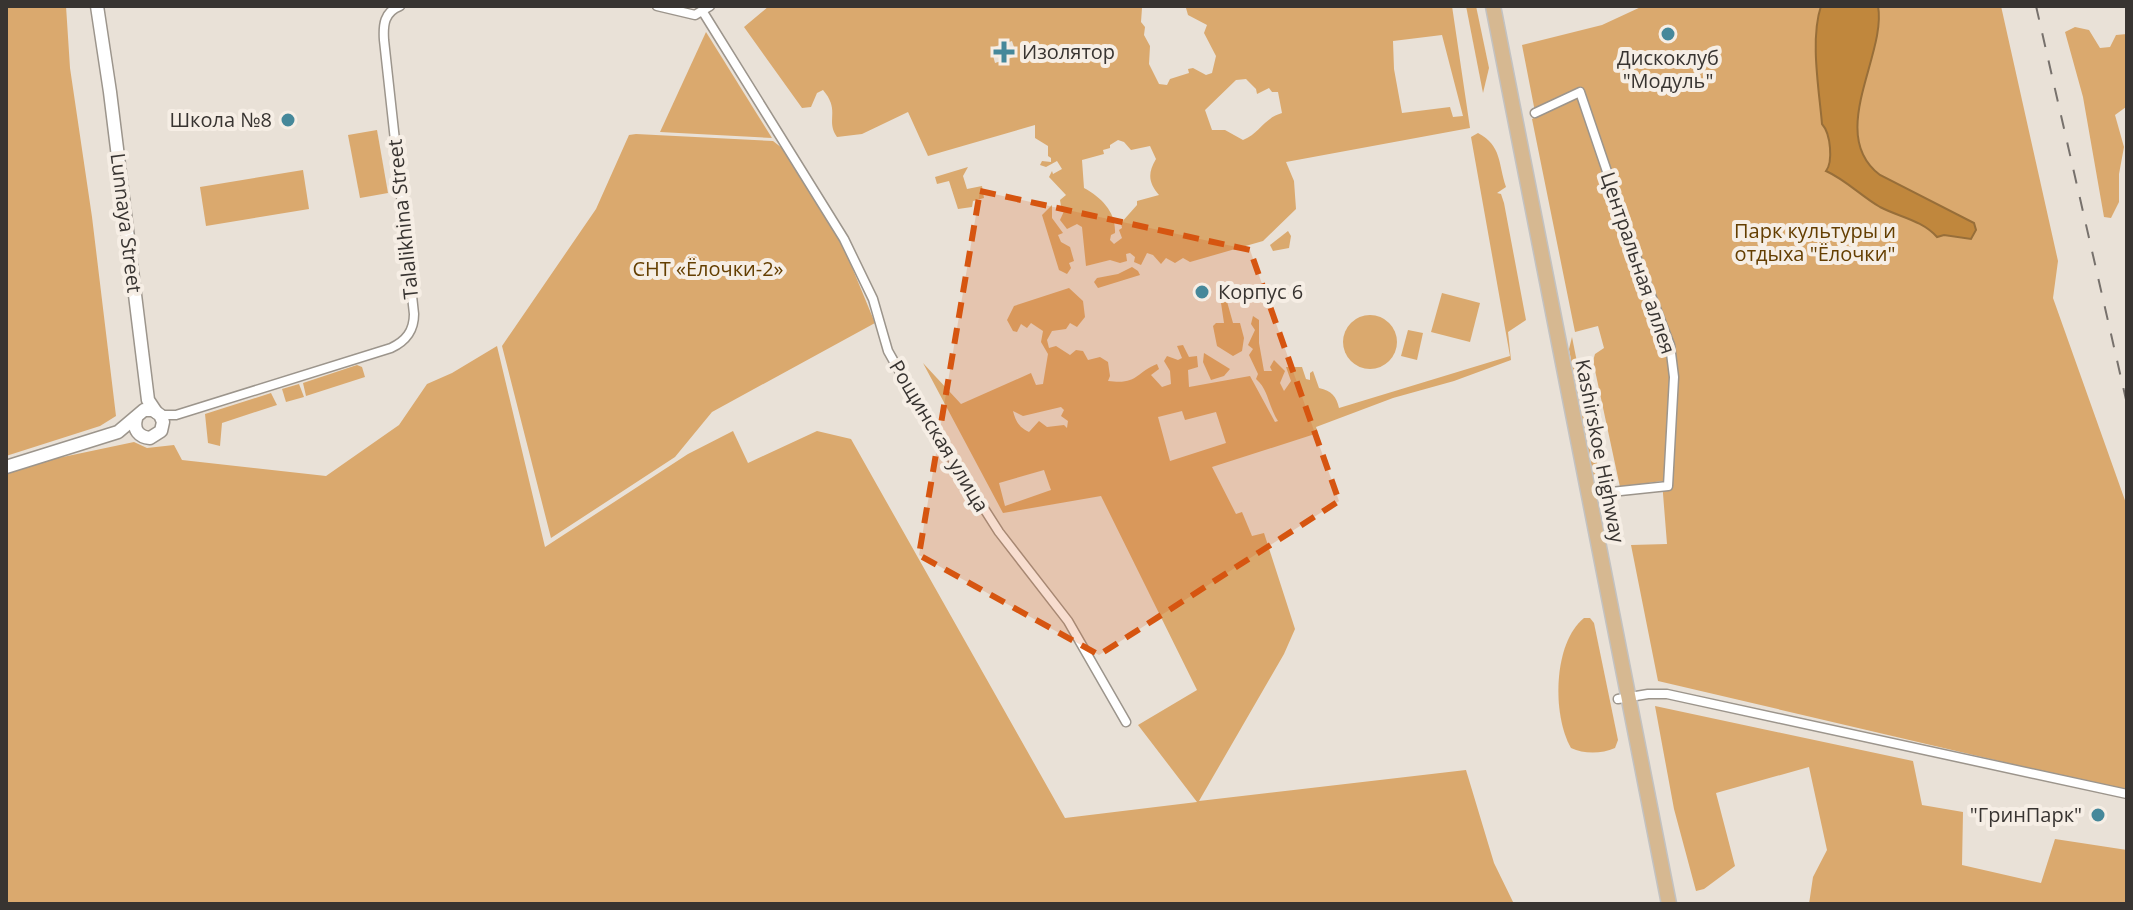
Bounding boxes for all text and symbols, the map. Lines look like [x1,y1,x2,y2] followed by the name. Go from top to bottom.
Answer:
[1659,25,1677,43] marker: Дискоклуб "Модуль"
[1022,38,1115,65] place label: Изолятор
[993,41,1015,63] marker: Изолятор
[1617,44,1719,94] place label: Дискоклуб "Модуль"
[169,106,272,133] place label: Школа №8
[279,111,297,129] marker: Школа №8
[381,138,424,300] street label: Talalikhina Street
[105,152,148,294] street label: Lunnaya Street
[1595,168,1682,358] street label: Центральная аллея
[1734,217,1896,267] park label: Парк культуры и отдыха "Ёлочки"
[632,255,784,282] park label: СНТ «Ёлочки-2»
[1218,278,1303,305] place label: Корпус 6
[1193,283,1211,301] marker: Корпус 6
[883,355,995,517] street label: Рощинская улица
[1569,357,1632,546] street label: Kashirskoe Highway
[1970,801,2082,828] place label: "ГринПарк"
[2089,806,2107,824] marker: "ГринПарк"

